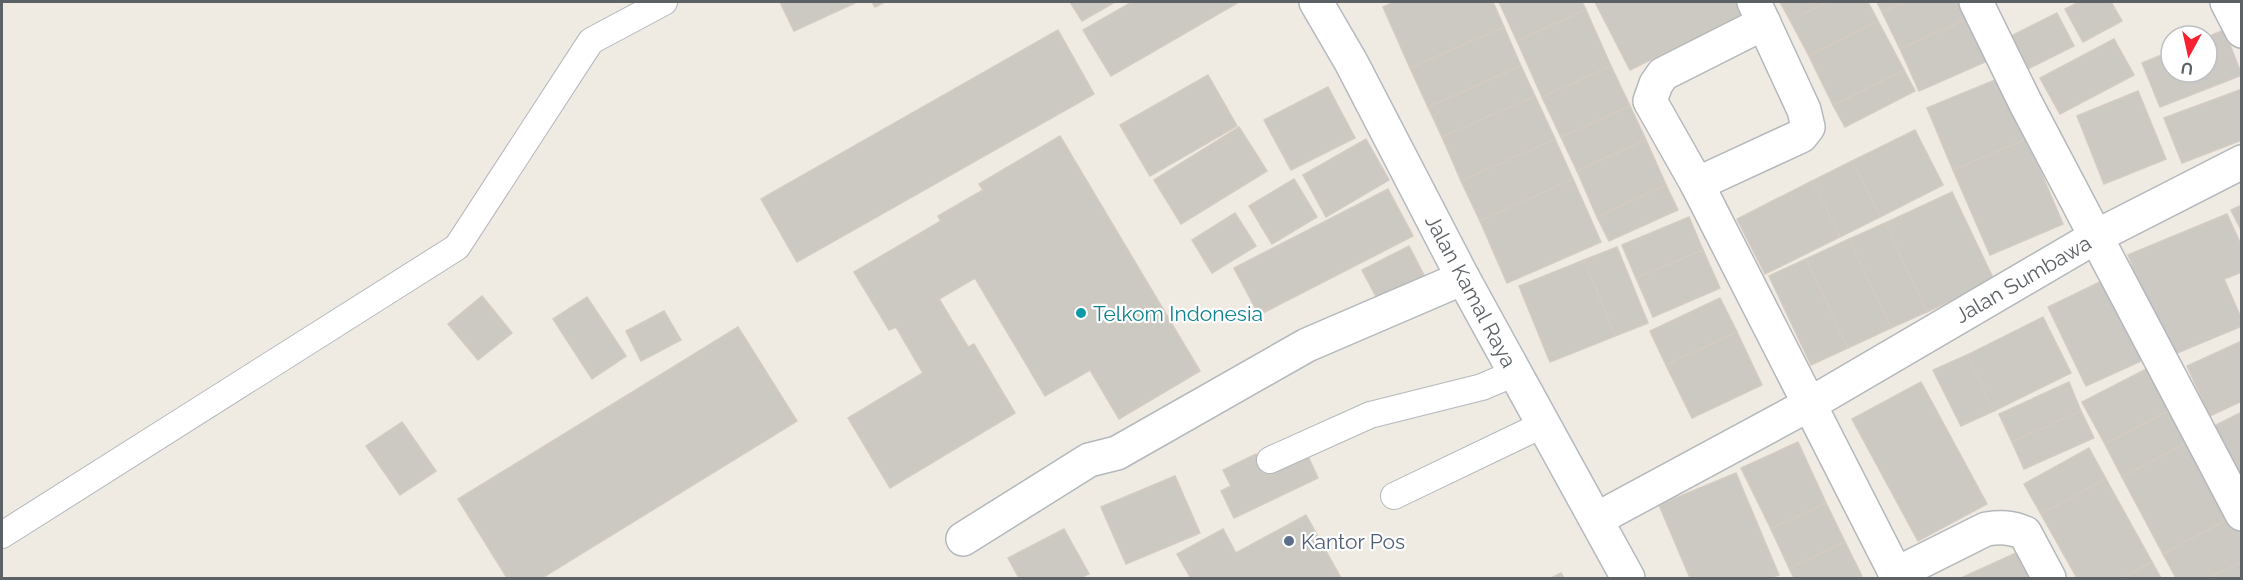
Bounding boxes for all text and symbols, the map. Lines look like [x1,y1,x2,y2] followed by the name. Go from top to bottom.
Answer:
[2159,24,2219,84] north arrow
[2180,58,2194,79] text: U
[1420,210,1522,372] street label: Jalan Kamal Raya
[1951,230,2095,328] street label: Jalan Sumbawa
[1093,301,1263,326] place label: Telkom Indonesia
[1074,306,1088,320] marker: Telkom Indonesia
[1301,529,1405,554] place label: Kantor Pos
[1282,534,1296,548] marker: Kantor Pos

